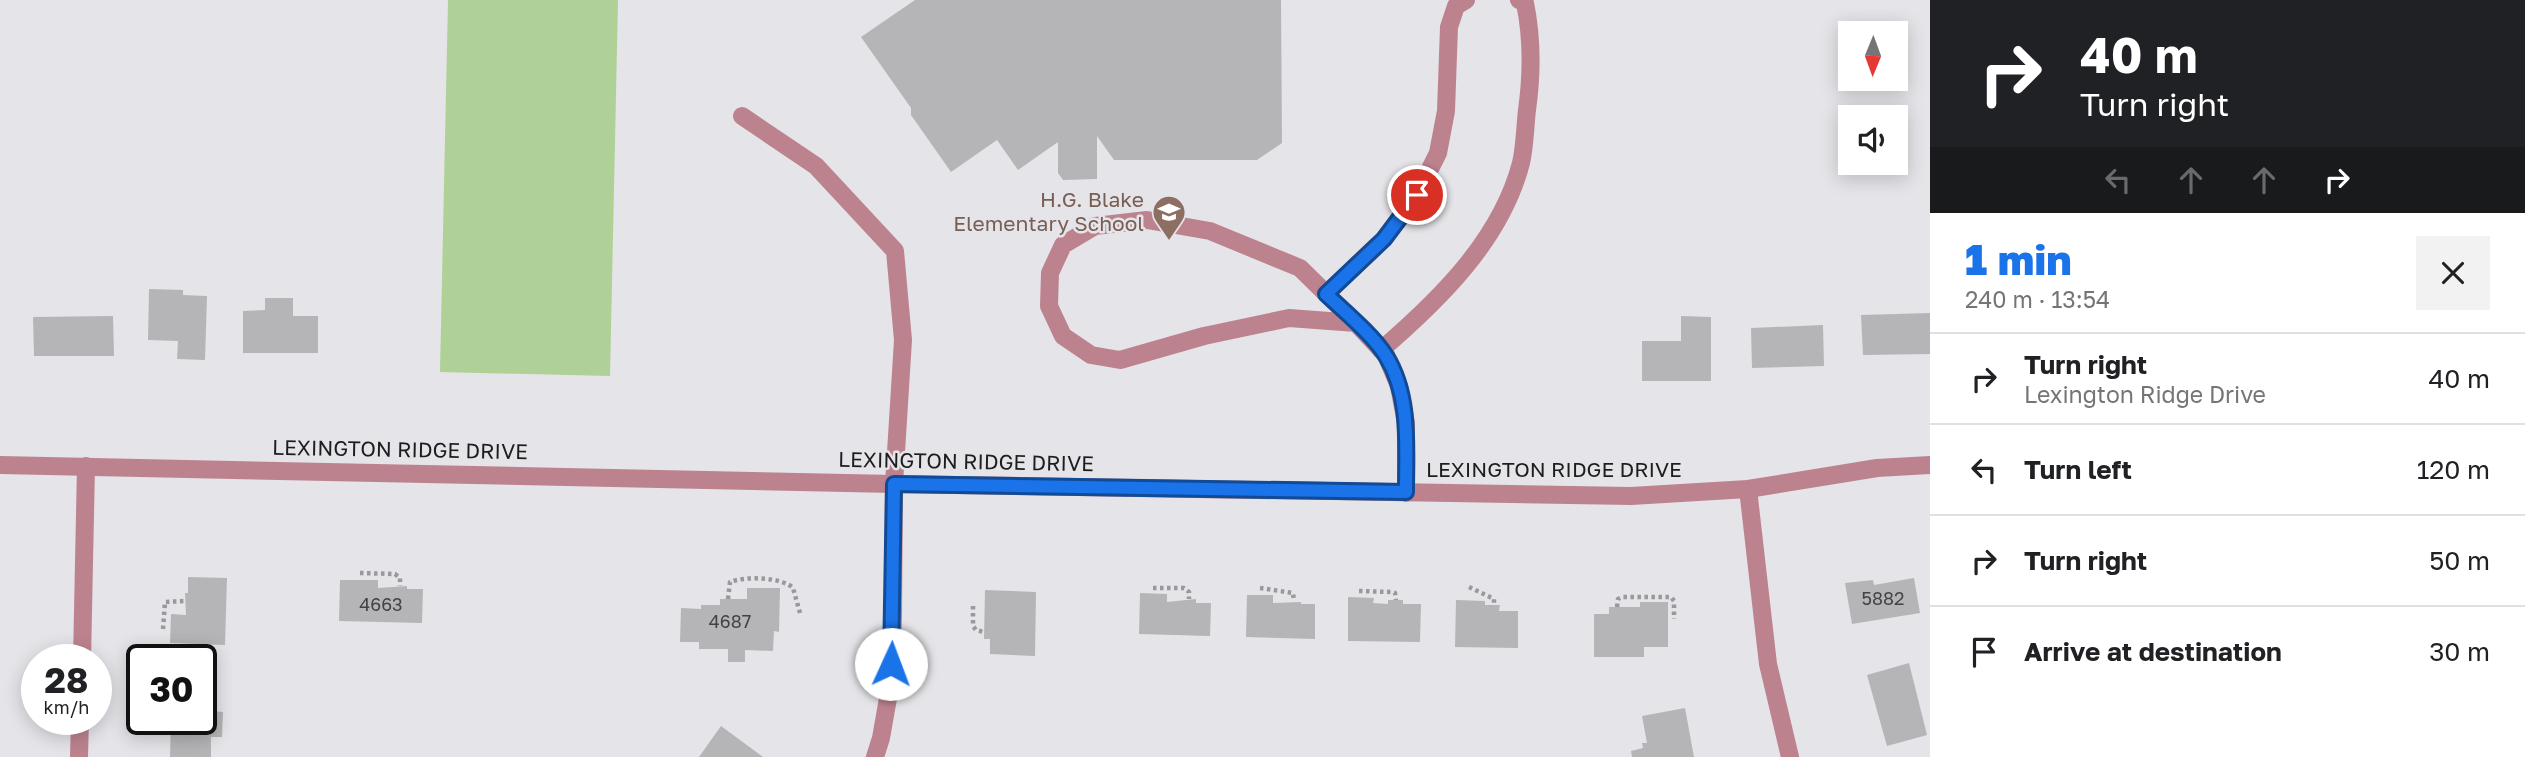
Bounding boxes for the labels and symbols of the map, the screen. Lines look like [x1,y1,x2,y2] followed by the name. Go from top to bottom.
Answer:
[1838,21,1908,91] north arrow
[1387,165,1447,225] pin
[953,186,1144,236] place label: H.G. Blake Elementary School
[1150,193,1188,242] school or university icon: H.G. Blake Elementary School
[272,434,528,464] street label: LEXINGTON RIDGE DRIVE
[838,446,1094,476] street label: LEXINGTON RIDGE DRIVE
[1426,456,1682,482] street label: LEXINGTON RIDGE DRIVE
[1862,587,1904,609] house number: 5882
[359,593,403,615] house number: 4663
[709,610,751,632] house number: 4687
[854,627,928,701] position arrow
[126,644,217,735] speed limit sign: 30

